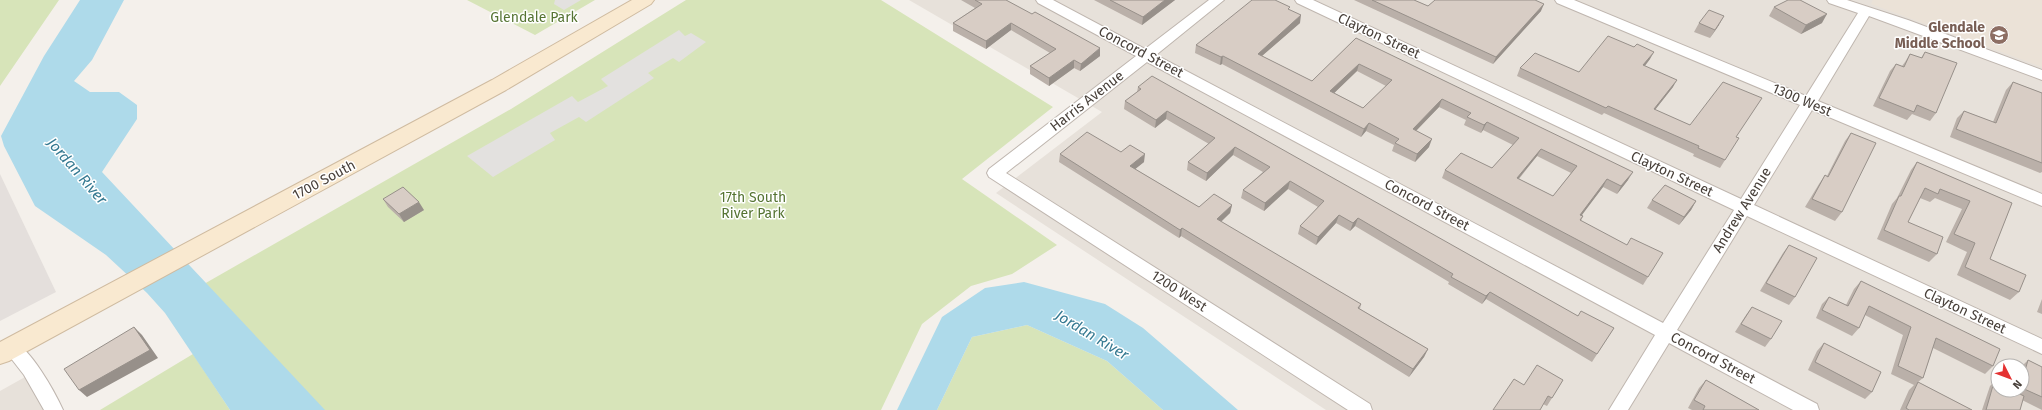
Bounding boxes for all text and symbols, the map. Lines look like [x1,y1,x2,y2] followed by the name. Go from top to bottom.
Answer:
[490,9,579,26] park label: Glendale Park
[1335,9,1424,63] street label: Clayton Street
[1895,19,1986,52] place label: Glendale Middle School
[1096,23,1187,82] street label: Concord Street
[1988,24,2010,46] school or university icon: Glendale Middle School
[1047,67,1127,135] street label: Harris Avenue
[1770,80,1835,121] street label: 1300 West
[43,133,112,209] water label: Jordan River
[1628,147,1717,201] street label: Clayton Street
[290,156,358,204] street label: 1700 South
[1709,164,1775,256] street label: Andrew Avenue
[1382,176,1473,235] street label: Concord Street
[720,189,786,222] park label: 17th South River Park
[1148,267,1211,316] street label: 1200 West
[1921,284,2010,338] street label: Clayton Street
[1051,306,1133,365] water label: Jordan River
[1668,329,1759,388] street label: Concord Street
[1990,358,2030,398] north arrow
[2010,377,2024,391] text: N

